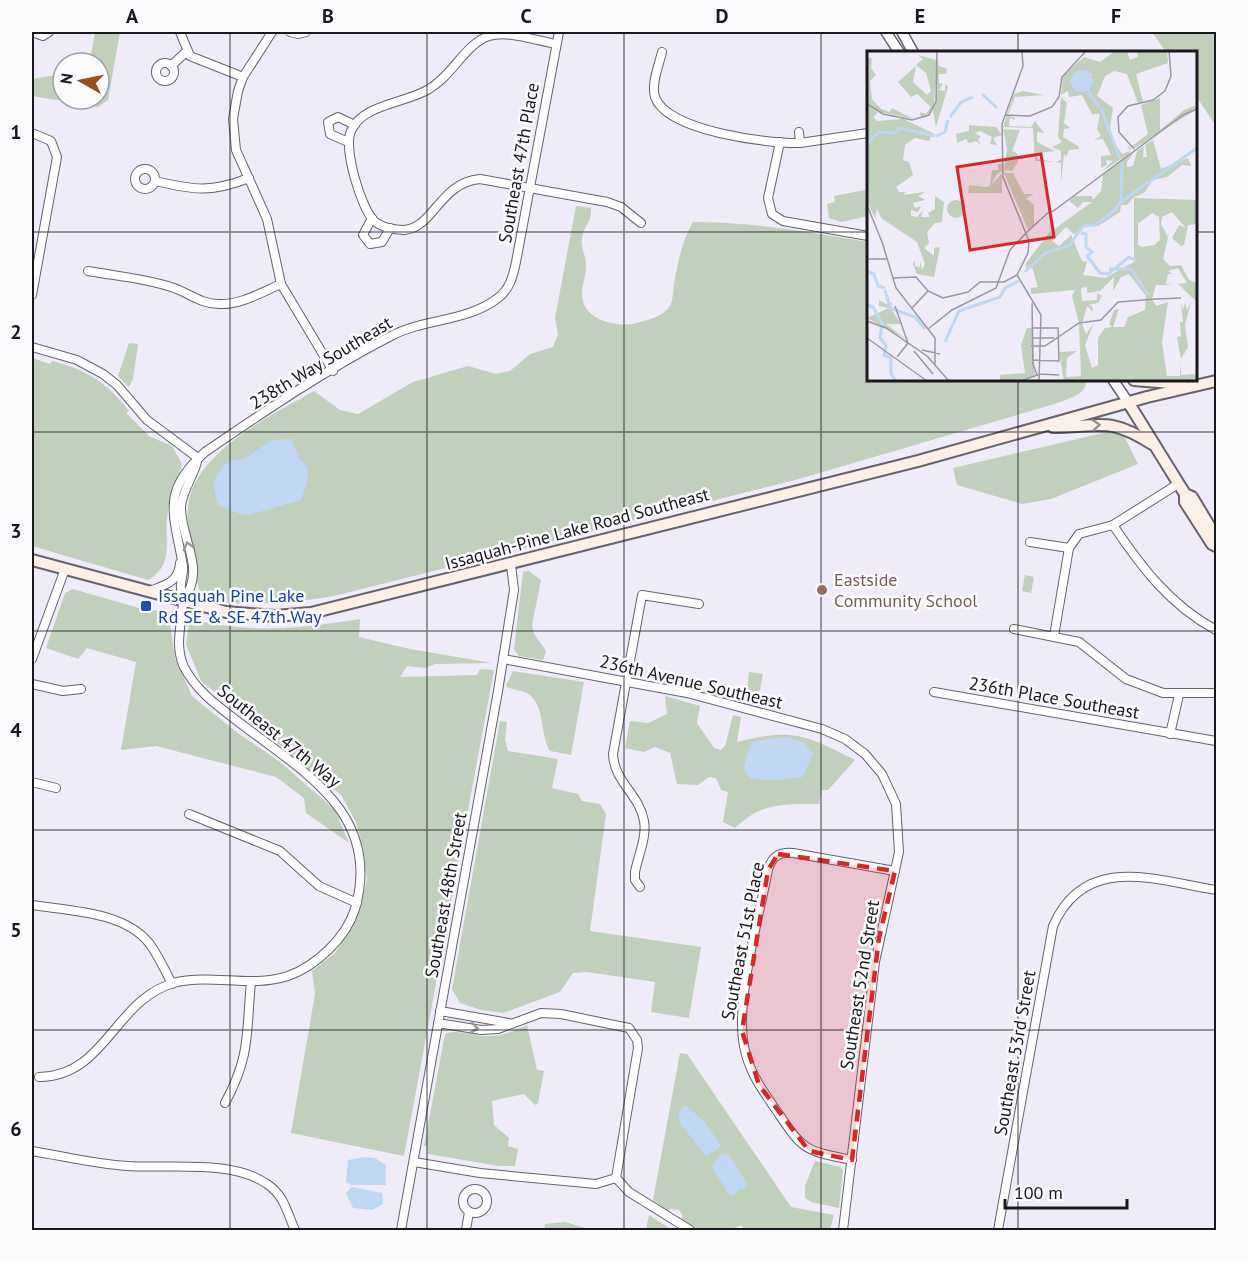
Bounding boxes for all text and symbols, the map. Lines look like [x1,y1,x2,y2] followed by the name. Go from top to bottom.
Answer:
[126,3,139,29] text: A
[322,3,334,29] text: B
[520,3,532,29] text: C
[716,3,729,29] text: D
[915,3,925,29] text: E
[1111,3,1121,29] text: F
[51,51,111,111] north arrow
[867,51,1197,381] inset map
[55,72,77,85] text: N
[493,81,544,245] street label: Southeast 47th Place
[10,119,22,145] text: 1
[245,311,396,414] street label: 238th Way Southeast
[10,319,22,345] text: 2
[1092,419,1101,432] one-way arrow
[442,482,711,575] street label: Issaquah-Pine Lake Road Southeast
[10,518,22,544] text: 3
[183,541,196,551] one-way arrow
[834,568,978,612] place label: Eastside Community School
[815,583,829,597] marker: Eastside Community School
[158,584,322,628] place label: Issaquah Pine Lake Rd SE & SE 47th Way
[139,599,153,613] marker: Issaquah Pine Lake Rd SE & SE 47th Way
[597,649,785,714] street label: 236th Avenue Southeast
[967,671,1141,724] street label: 236th Place Southeast
[213,679,346,793] street label: Southeast 47th Way
[10,717,22,743] text: 4
[420,810,471,980] street label: Southeast 48th Street
[716,860,769,1022] street label: Southeast 51st Place
[835,899,884,1071] street label: Southeast 52nd Street
[10,917,22,943] text: 5
[989,968,1040,1137] street label: Southeast 53rd Street
[469,1021,479,1034] one-way arrow
[10,1116,22,1142] text: 6
[1005,1172,1126,1210] scale bar
[1014,1181,1063,1204] text: 100 m

